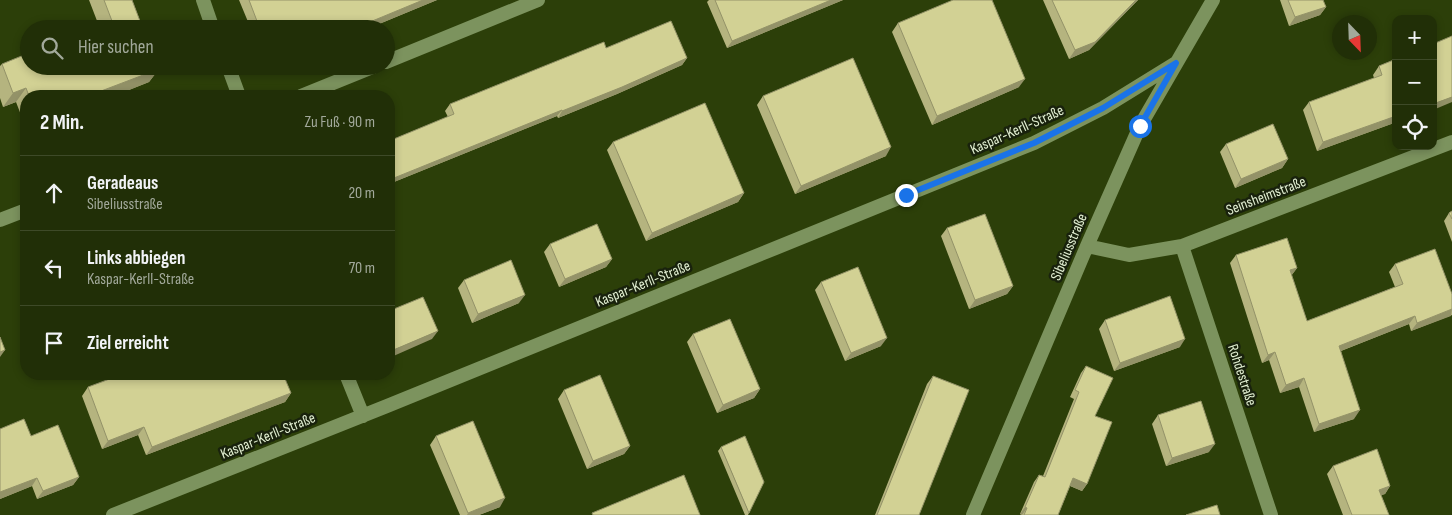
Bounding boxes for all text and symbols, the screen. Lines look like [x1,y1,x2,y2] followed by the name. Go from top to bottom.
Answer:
[1332,15,1377,60] north arrow
[1392,15,1437,150] map controls
[1392,15,1437,60] button: +
[20,20,395,75] search box
[38,34,66,62] icon: search
[78,36,154,59] text: Hier suchen
[1392,60,1437,105] button: −
[967,101,1067,159] street label: Kaspar-Kerll-Straße
[1392,105,1437,150] button: locate
[40,110,84,135] text: 2 Min.
[305,113,375,132] text: Zu Fuß · 90 m
[1129,115,1152,138] route start
[87,172,158,195] text: Geradeaus
[1223,172,1309,220] street label: Seinsheimstraße
[40,179,68,207] icon: ahead
[348,184,375,203] text: 20 m
[895,184,918,207] route end
[87,195,163,214] text: Sibeliusstraße
[1046,211,1092,283] street label: Sibeliusstraße
[87,247,185,270] text: Links abbiegen
[40,254,68,282] icon: left
[593,256,693,312] street label: Kaspar-Kerll-Straße
[349,259,375,278] text: 70 m
[87,270,194,289] text: Kaspar-Kerll-Straße
[40,329,68,357] icon: arrive
[87,332,169,355] text: Ziel erreicht
[1223,342,1261,408] street label: Rohdestraße
[218,408,318,464] street label: Kaspar-Kerll-Straße

